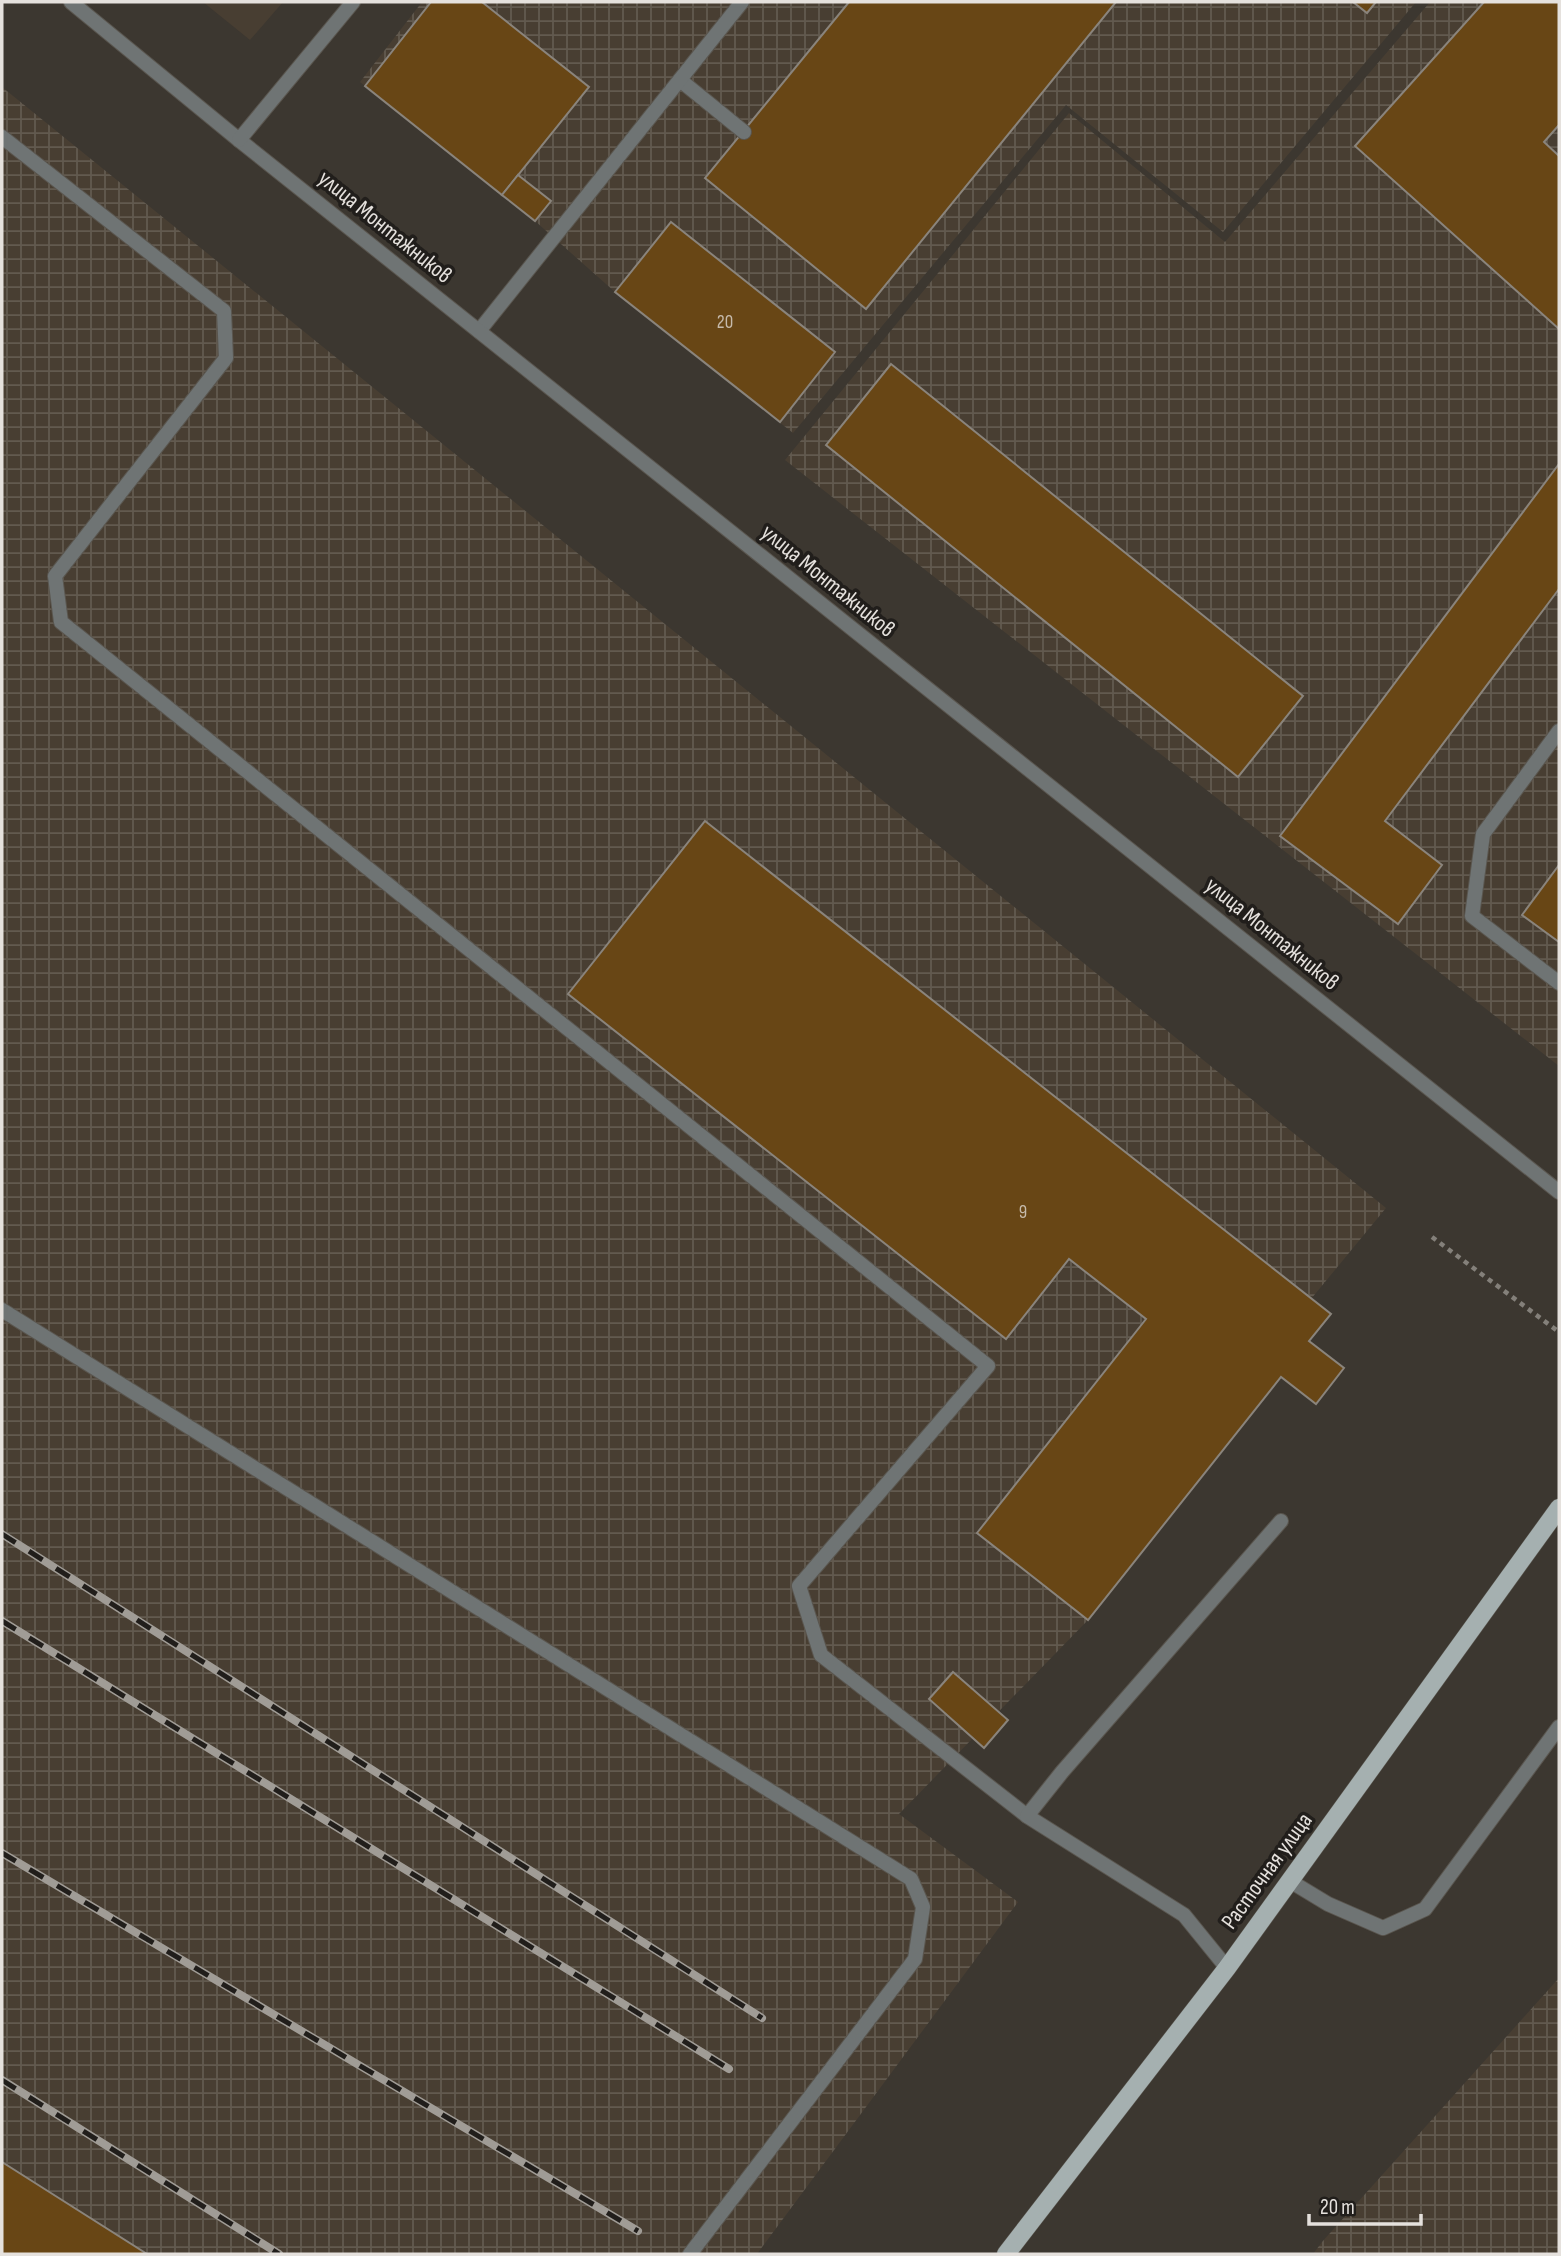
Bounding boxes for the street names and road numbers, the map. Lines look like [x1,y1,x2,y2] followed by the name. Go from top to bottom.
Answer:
[312,164,458,290] street label: улица Монтажников
[755,518,901,644] street label: улица Монтажников
[1199,871,1345,997] street label: улица Монтажников
[1215,1807,1319,1935] street label: Расточная улица

